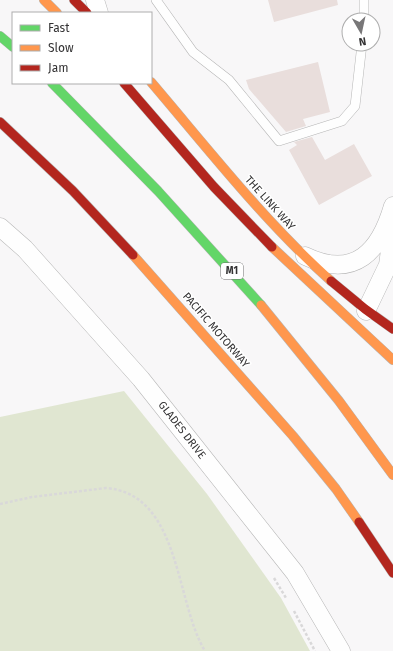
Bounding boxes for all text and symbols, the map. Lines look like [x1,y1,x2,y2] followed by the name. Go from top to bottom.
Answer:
[12,12,152,84] legend
[341,12,381,52] north arrow
[48,21,70,35] text: Fast
[358,34,367,48] text: N
[48,41,74,55] text: Slow
[48,61,68,75] text: Jam
[242,173,298,233] street label: THE LINK WAY
[221,263,243,279] road number: M1
[180,290,252,370] street label: PACIFIC MOTORWAY
[155,399,209,461] street label: GLADES DRIVE

